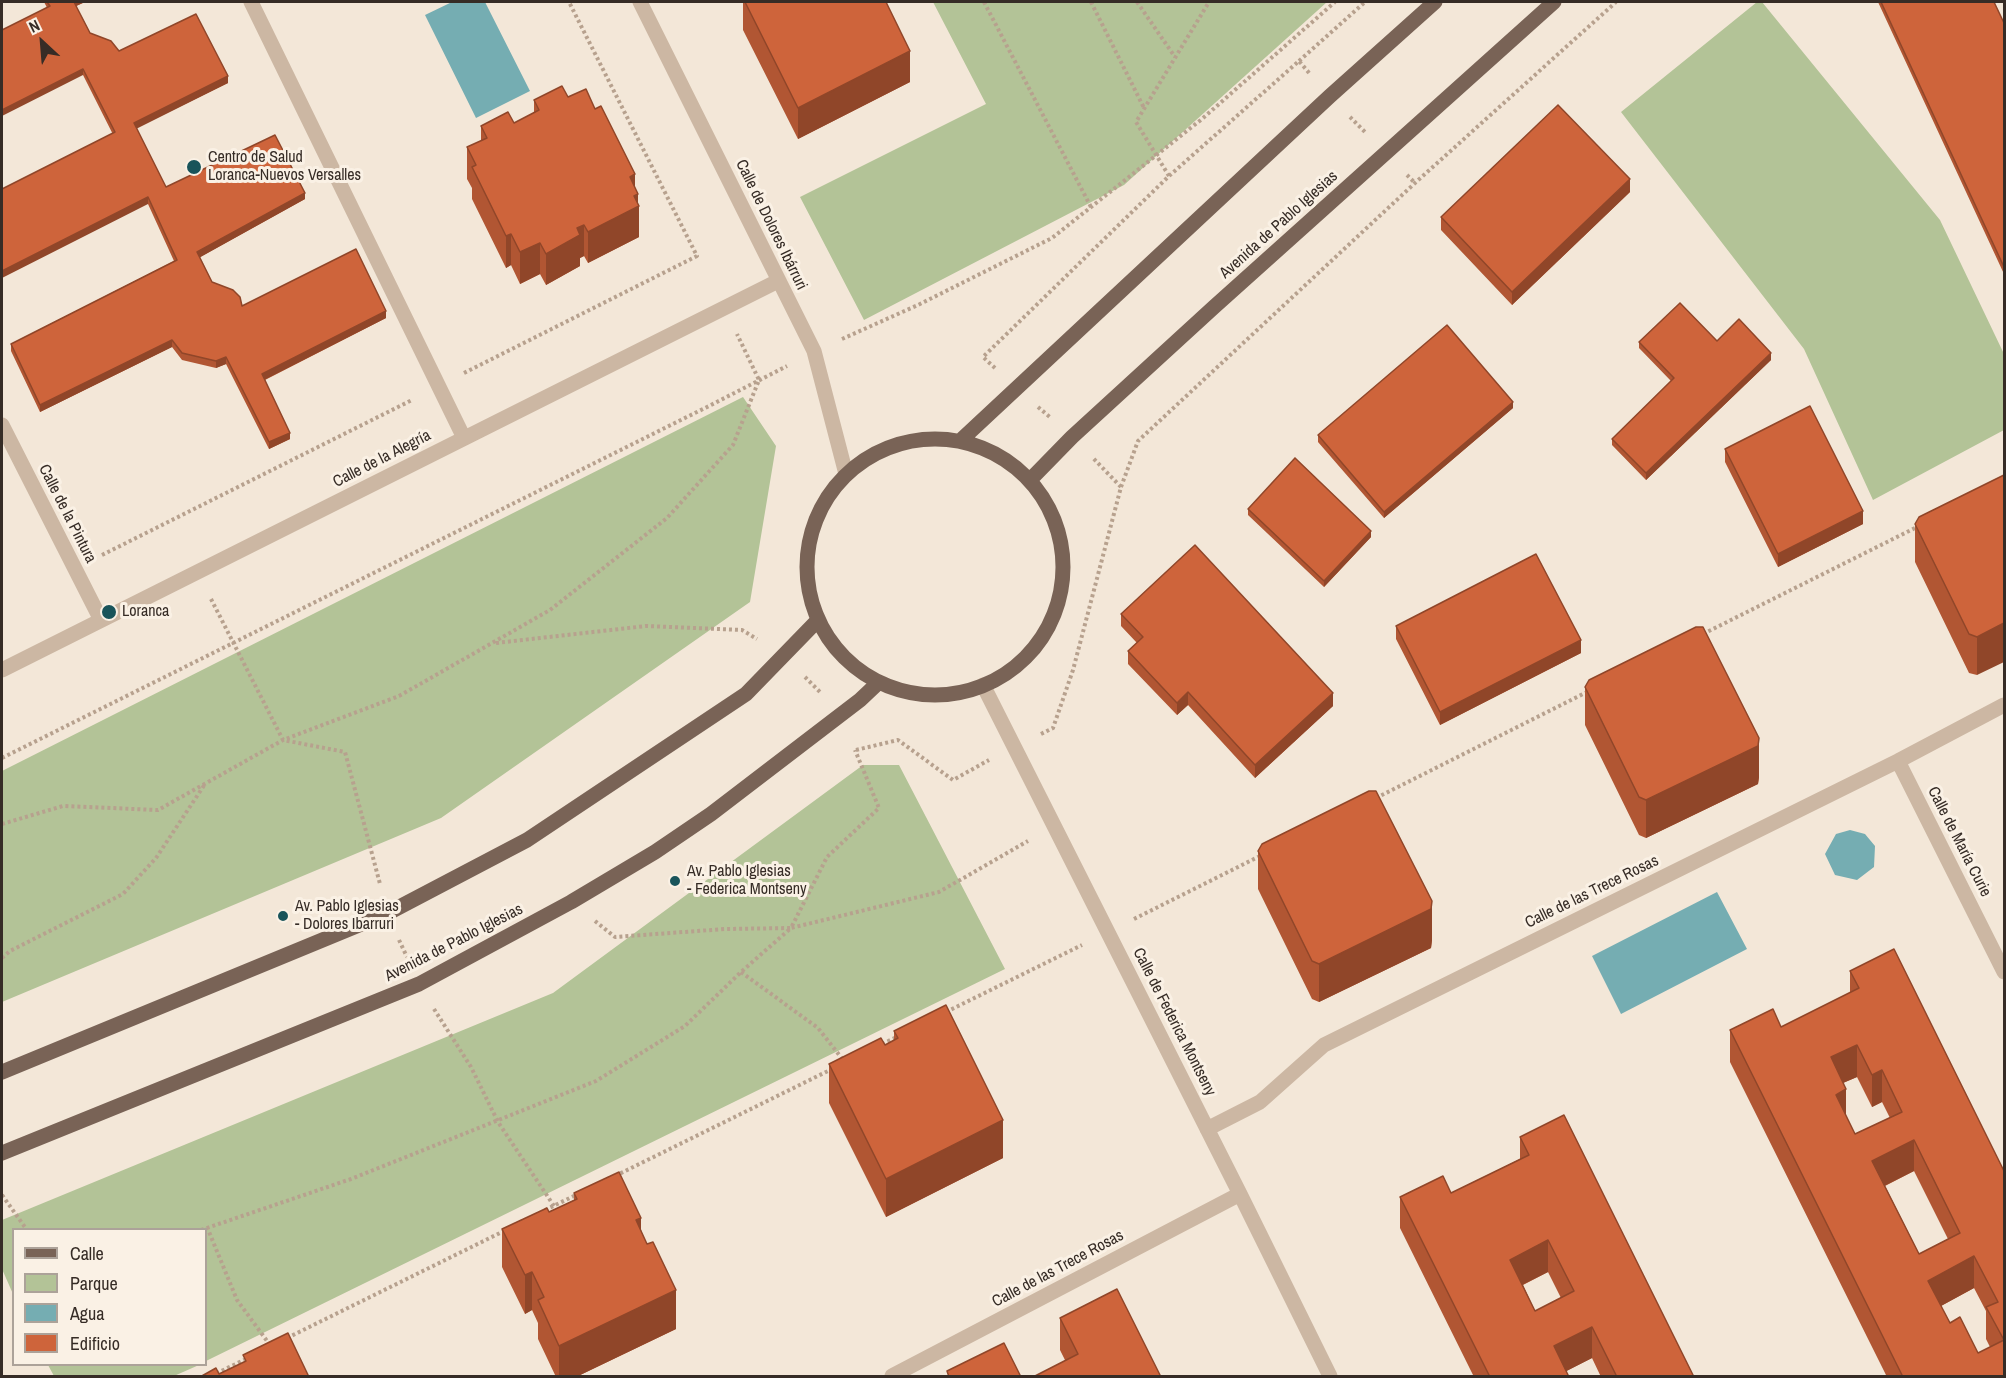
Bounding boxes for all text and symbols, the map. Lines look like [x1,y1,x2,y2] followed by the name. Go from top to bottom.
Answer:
[12,12,72,72] north arrow
[25,14,43,38] text: N
[208,148,361,186] place label: Centro de Salud Loranca-Nuevos Versalles
[731,157,811,293] street label: Calle de Dolores Ibárruri
[185,158,203,176] marker: Centro de Salud Loranca-Nuevos Versalles
[1216,167,1342,283] street label: Avenida de Pablo Iglesias
[330,426,434,492] street label: Calle de la Alegría
[34,462,100,566] street label: Calle de la Pintura
[122,602,169,622] place label: Loranca
[100,603,118,621] marker: Loranca
[1923,784,1995,900] street label: Calle de María Curie
[1522,851,1662,933] street label: Calle de las Trece Rosas
[687,862,807,900] place label: Av. Pablo Iglesias - Federica Montseny
[668,874,682,888] marker: Av. Pablo Iglesias - Federica Montseny
[295,897,399,935] place label: Av. Pablo Iglesias - Dolores Ibarruri
[382,900,526,986] street label: Avenida de Pablo Iglesias
[276,909,290,923] marker: Av. Pablo Iglesias - Dolores Ibarruri
[1128,945,1220,1099] street label: Calle de Federica Montseny
[989,1226,1127,1312] street label: Calle de las Trece Rosas
[12,1228,207,1366] legend
[70,1241,104,1266] text: Calle
[70,1271,118,1296] text: Parque
[70,1301,104,1326] text: Agua
[70,1331,120,1356] text: Edificio

